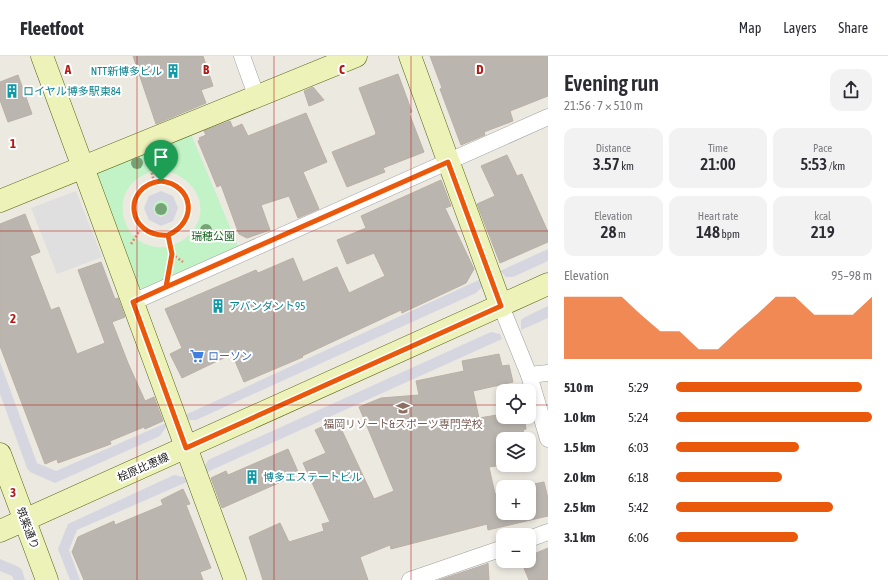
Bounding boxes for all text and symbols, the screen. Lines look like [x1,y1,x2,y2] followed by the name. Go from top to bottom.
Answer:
[20,17,84,39] text: Fleetfoot
[739,20,761,36] text: Map
[783,20,816,36] text: Layers
[838,20,868,36] text: Share
[64,62,72,77] text: A
[203,62,210,77] text: B
[339,62,345,77] text: C
[476,62,484,77] text: D
[165,63,181,79] building icon: NTT新博多ビル
[91,65,162,77] place label: NTT新博多ビル
[830,69,872,111] button: share
[564,70,659,96] text: Evening run
[4,83,20,99] building icon: ロイヤル博多駅東84
[23,85,121,97] place label: ロイヤル博多駅東84
[564,98,643,113] text: 21:56 · 7 × 510 m
[10,136,16,151] text: 1
[144,140,178,181] pin
[596,142,631,154] text: Distance
[708,142,728,154] text: Time
[813,142,832,154] text: Pace
[150,146,172,168] icon: arrive
[593,154,620,174] text: 3.57
[700,154,736,174] text: 21:00
[800,154,827,174] text: 5:53
[620,160,634,172] text: km
[827,160,845,172] text: /km
[594,210,632,222] text: Elevation
[698,210,738,222] text: Heart rate
[814,210,831,222] text: kcal
[601,222,617,242] text: 28
[696,222,720,242] text: 148
[811,222,835,242] text: 219
[617,228,626,240] text: m
[720,228,740,240] text: bpm
[191,230,235,242] park label: 瑞穂公園
[564,268,609,283] text: Elevation
[831,268,872,283] text: 95–98 m
[210,298,226,314] building icon: アバンダント95
[229,300,305,312] place label: アバンダント95
[10,311,16,326] text: 2
[189,348,205,364] supermarket icon: ローソン
[208,350,252,362] place label: ローソン
[564,380,593,395] text: 510 m
[628,380,649,395] text: 5:29
[496,384,536,568] map controls
[496,384,536,424] button: locate
[395,400,411,416] school or university icon: 福岡リゾート&スポーツ専門学校
[564,410,595,425] text: 1.0 km
[628,410,649,425] text: 5:24
[323,418,483,430] place label: 福岡リゾート&スポーツ専門学校
[496,432,536,472] button: layers
[564,440,595,455] text: 1.5 km
[628,440,649,455] text: 6:03
[115,450,171,484] street label: 桧原比恵線
[244,469,260,485] building icon: 博多エステートビル
[564,470,595,485] text: 2.0 km
[628,470,649,485] text: 6:18
[263,471,362,483] place label: 博多エステートビル
[496,480,536,520] button: +
[10,485,16,500] text: 3
[564,500,595,515] text: 2.5 km
[628,500,649,515] text: 5:42
[15,505,41,551] street label: 筑紫通り
[496,528,536,568] button: −
[564,530,595,545] text: 3.1 km
[628,530,649,545] text: 6:06

